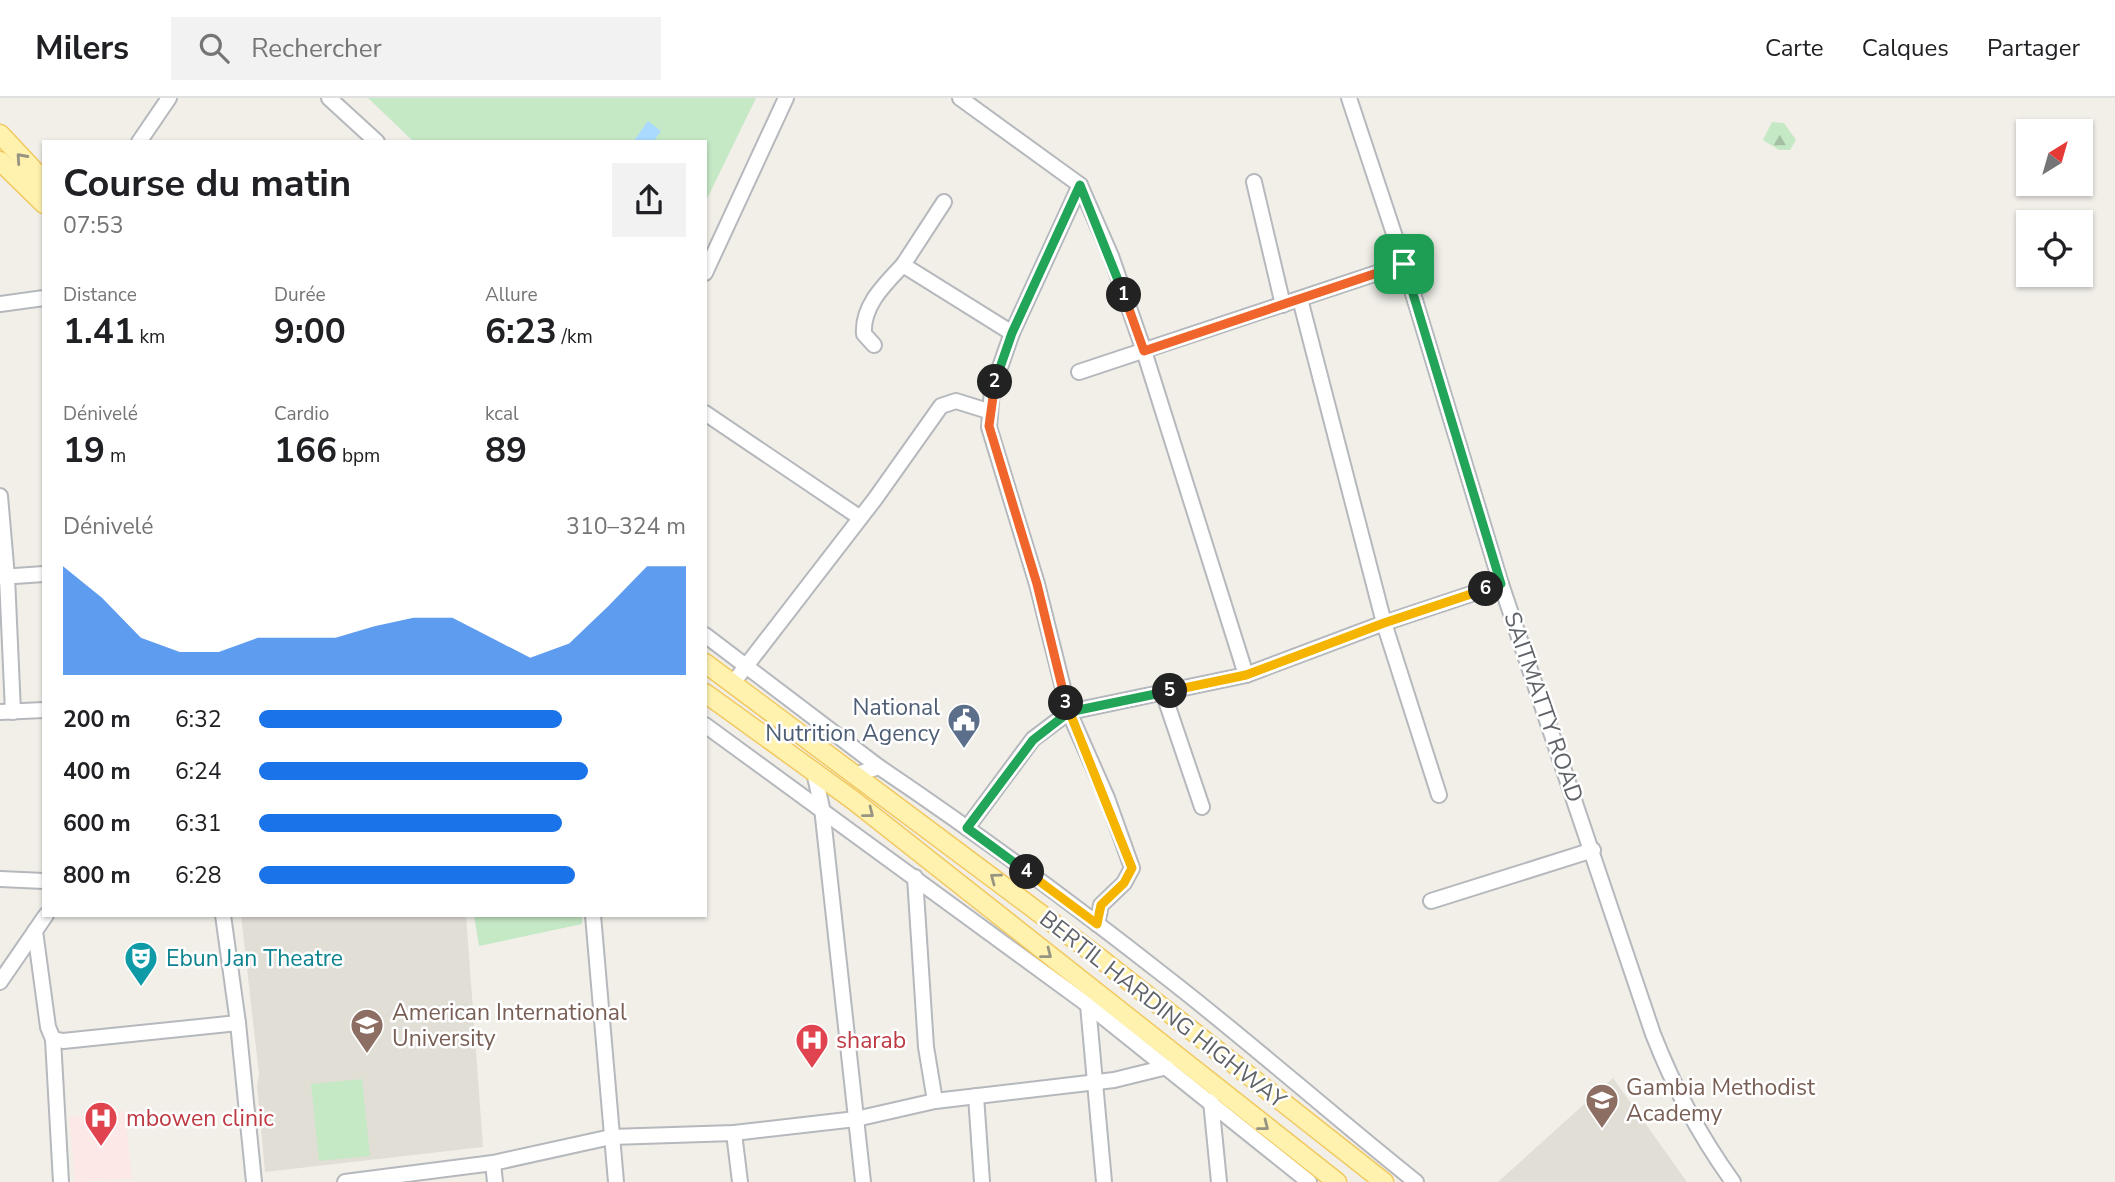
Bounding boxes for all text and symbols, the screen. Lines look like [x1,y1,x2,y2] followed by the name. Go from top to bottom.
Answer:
[171,17,661,80] search box
[35,26,129,71] text: Milers
[195,29,233,67] icon: search
[251,31,382,66] text: Rechercher
[1765,32,1824,64] text: Carte
[1862,32,1949,64] text: Calques
[1987,32,2080,64] text: Partager
[2016,119,2093,196] north arrow
[2016,119,2093,287] map controls
[17,153,29,166] one-way arrow
[63,158,351,209] text: Course du matin
[612,163,686,237] button: share
[63,210,123,241] text: 07:53
[2016,210,2093,287] button: locate
[1374,234,1434,294] pin
[1385,245,1423,283] icon: arrive
[1106,278,1142,312] pin: 1
[1118,281,1129,307] text: 1
[63,282,137,308] text: Distance
[274,282,326,308] text: Durée
[485,282,538,308] text: Allure
[63,308,135,355] text: 1.41
[274,308,346,355] text: 9:00
[485,308,557,355] text: 6:23
[135,324,165,350] text: km
[557,324,593,350] text: /km
[978,364,1012,400] pin: 2
[989,368,1000,394] text: 2
[63,401,138,427] text: Dénivelé
[274,401,329,427] text: Cardio
[485,401,519,427] text: kcal
[63,427,105,474] text: 19
[274,427,337,474] text: 166
[485,427,527,474] text: 89
[105,443,126,469] text: m
[337,443,380,469] text: bpm
[63,511,154,542] text: Dénivelé
[566,511,686,542] text: 310–324 m
[1468,572,1504,606] pin: 6
[1480,575,1491,601] text: 6
[1496,608,1591,807] street label: SAITMATTY ROAD
[1152,674,1188,708] pin: 5
[1164,677,1175,703] text: 5
[1048,686,1084,720] pin: 3
[1060,689,1071,715] text: 3
[765,692,940,749] place label: National Nutrition Agency
[945,701,983,750] public building icon: National Nutrition Agency
[63,704,131,735] text: 200 m
[175,704,222,735] text: 6:32
[63,756,131,787] text: 400 m
[175,756,222,787] text: 6:24
[861,805,874,818] one-way arrow
[63,808,131,839] text: 600 m
[175,808,222,839] text: 6:31
[1010,854,1044,890] pin: 4
[1021,858,1032,884] text: 4
[63,860,131,891] text: 800 m
[175,860,222,891] text: 6:28
[990,874,1002,887] one-way arrow
[1033,903,1293,1116] street label: BERTIL HARDING HIGHWAY
[122,939,160,988] theatre icon: Ebun Jan Theatre
[166,943,343,974] place label: Ebun Jan Theatre
[1040,946,1052,959] one-way arrow
[392,997,627,1054] place label: American International University
[348,1006,386,1055] school or university icon: American International University
[793,1021,831,1070] hospital icon: sharab
[836,1025,906,1056] place label: sharab
[1626,1072,1816,1129] place label: Gambia Methodist Academy
[1583,1081,1621,1130] school or university icon: Gambia Methodist Academy
[82,1099,120,1148] hospital icon: mbowen clinic
[126,1103,274,1134] place label: mbowen clinic
[1257,1117,1269,1130] one-way arrow

